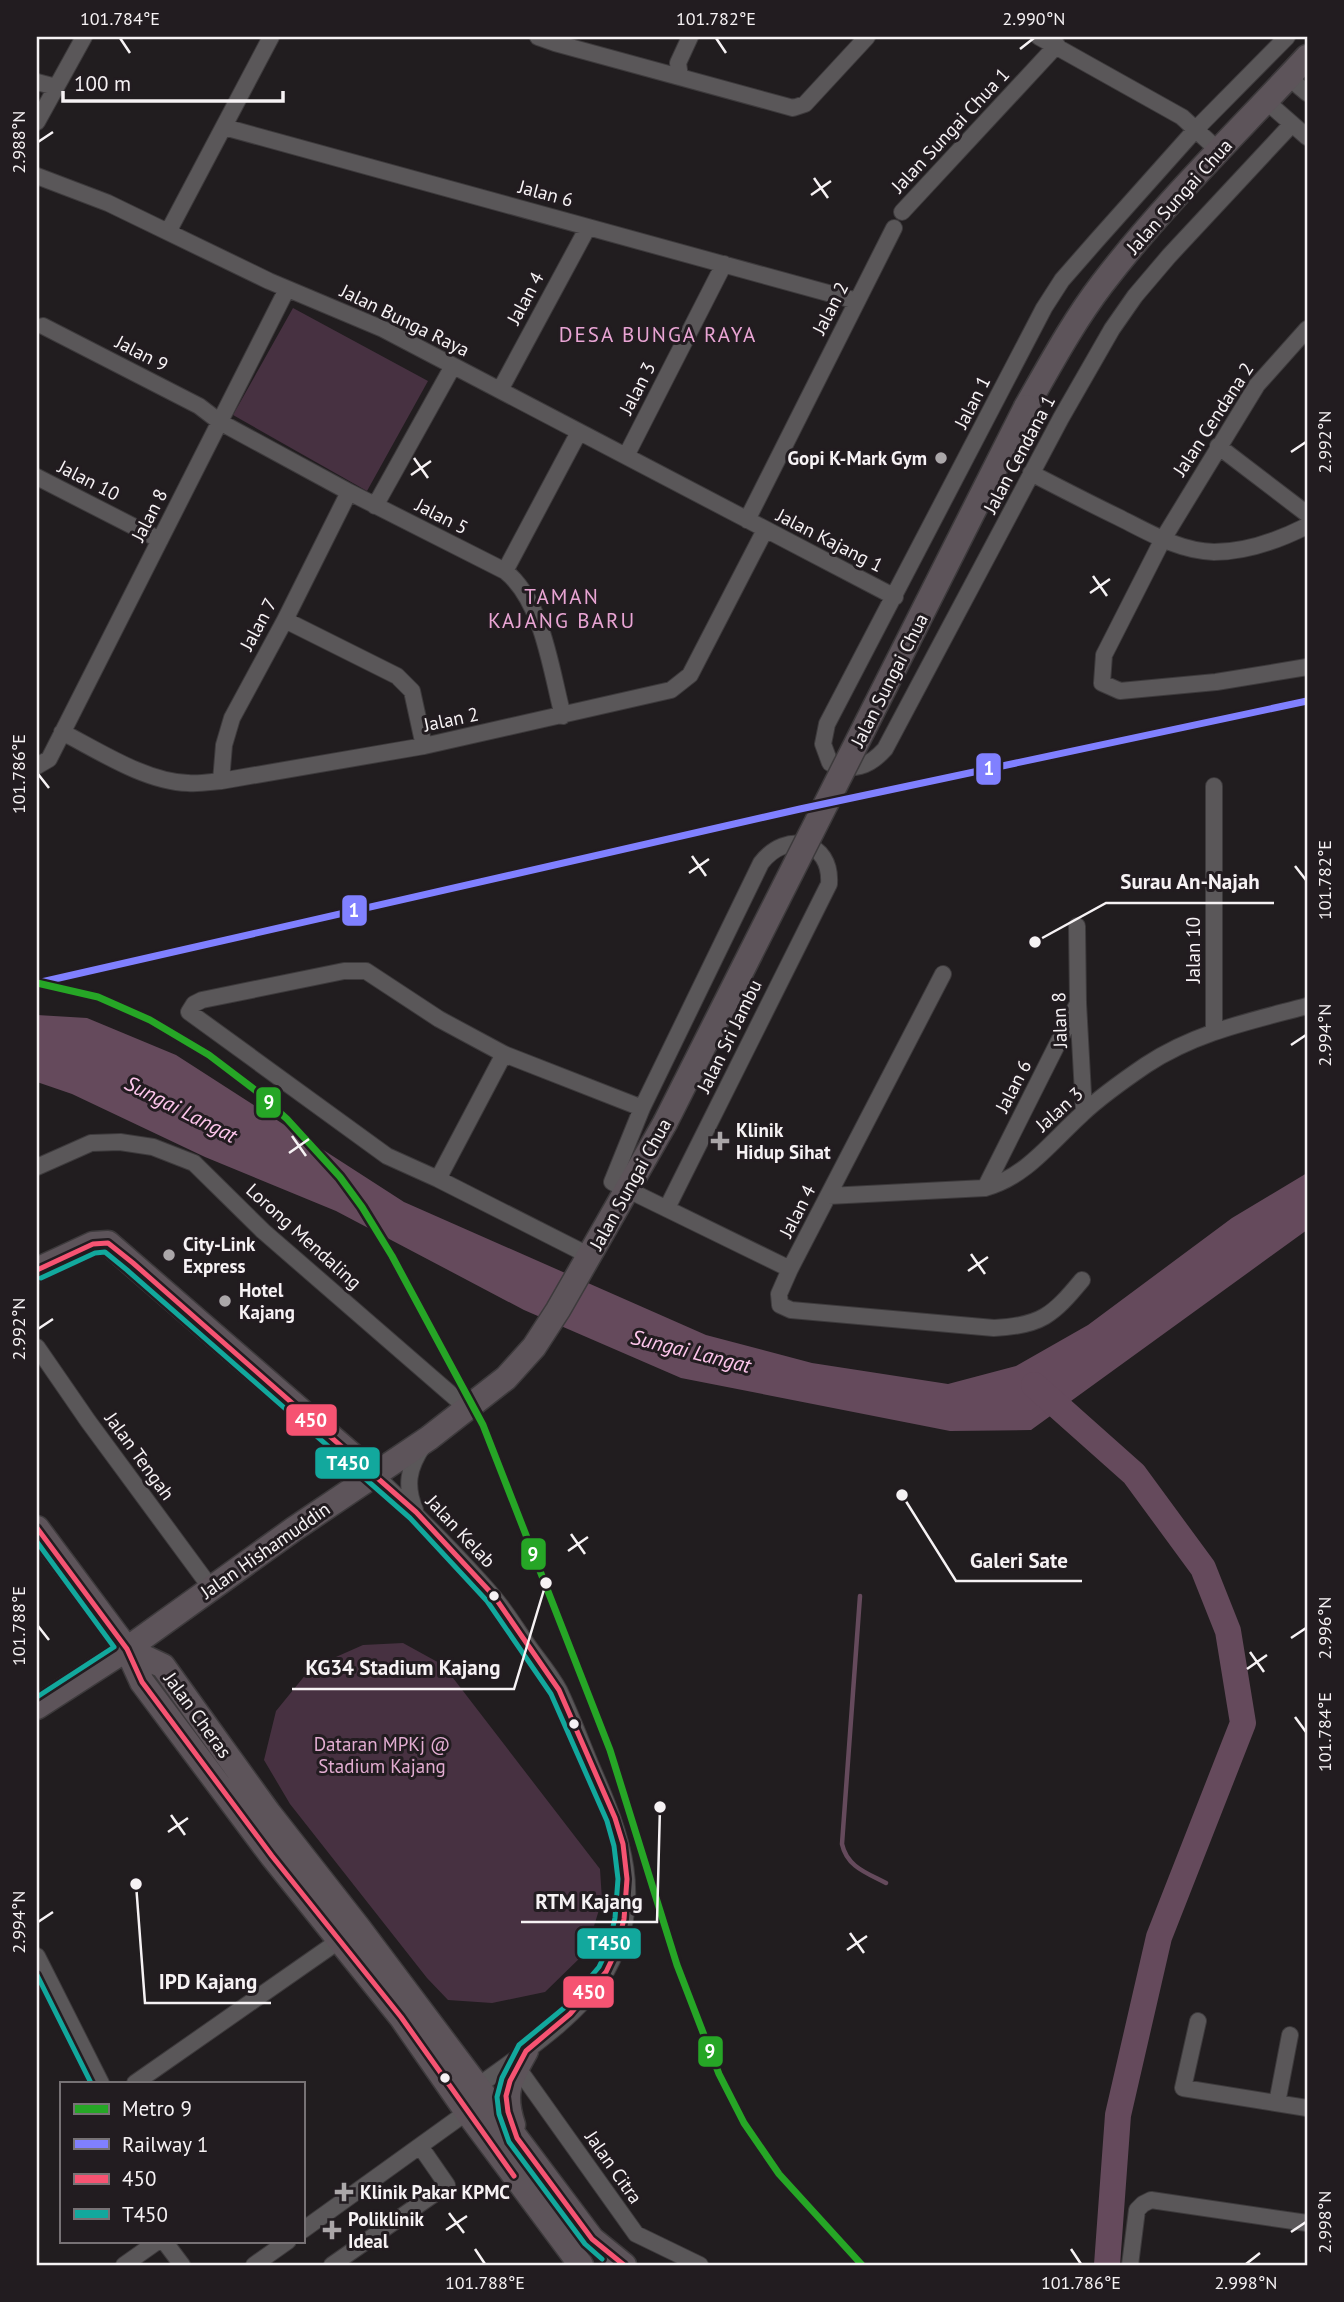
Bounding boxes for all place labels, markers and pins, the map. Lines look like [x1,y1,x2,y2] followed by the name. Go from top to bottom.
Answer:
[787,446,927,470] place label: Gopi K-Mark Gym
[933,450,949,466] marker: Gopi K-Mark Gym
[1106,861,1274,903] callout: Surau An-Najah
[736,1118,831,1164] place label: Klinik Hidup Sihat
[710,1131,730,1151] marker: Klinik Hidup Sihat
[183,1232,256,1278] place label: City-Link Express
[161,1247,177,1263] marker: City-Link Express
[239,1278,295,1324] place label: Hotel Kajang
[217,1293,233,1309] marker: Hotel Kajang
[956,1539,1082,1581] callout: Galeri Sate
[487,1589,501,1603] unlabelled marker
[292,1647,514,1689] callout: KG34 Stadium Kajang
[567,1717,581,1731] unlabelled marker
[521,1880,657,1922] callout: RTM Kajang
[145,1961,271,2003] callout: IPD Kajang
[438,2071,452,2085] unlabelled marker
[360,2180,510,2204] place label: Klinik Pakar KPMC
[334,2182,354,2202] marker: Klinik Pakar KPMC
[348,2207,425,2253] place label: Poliklinik Ideal
[322,2220,342,2240] marker: Poliklinik Ideal

